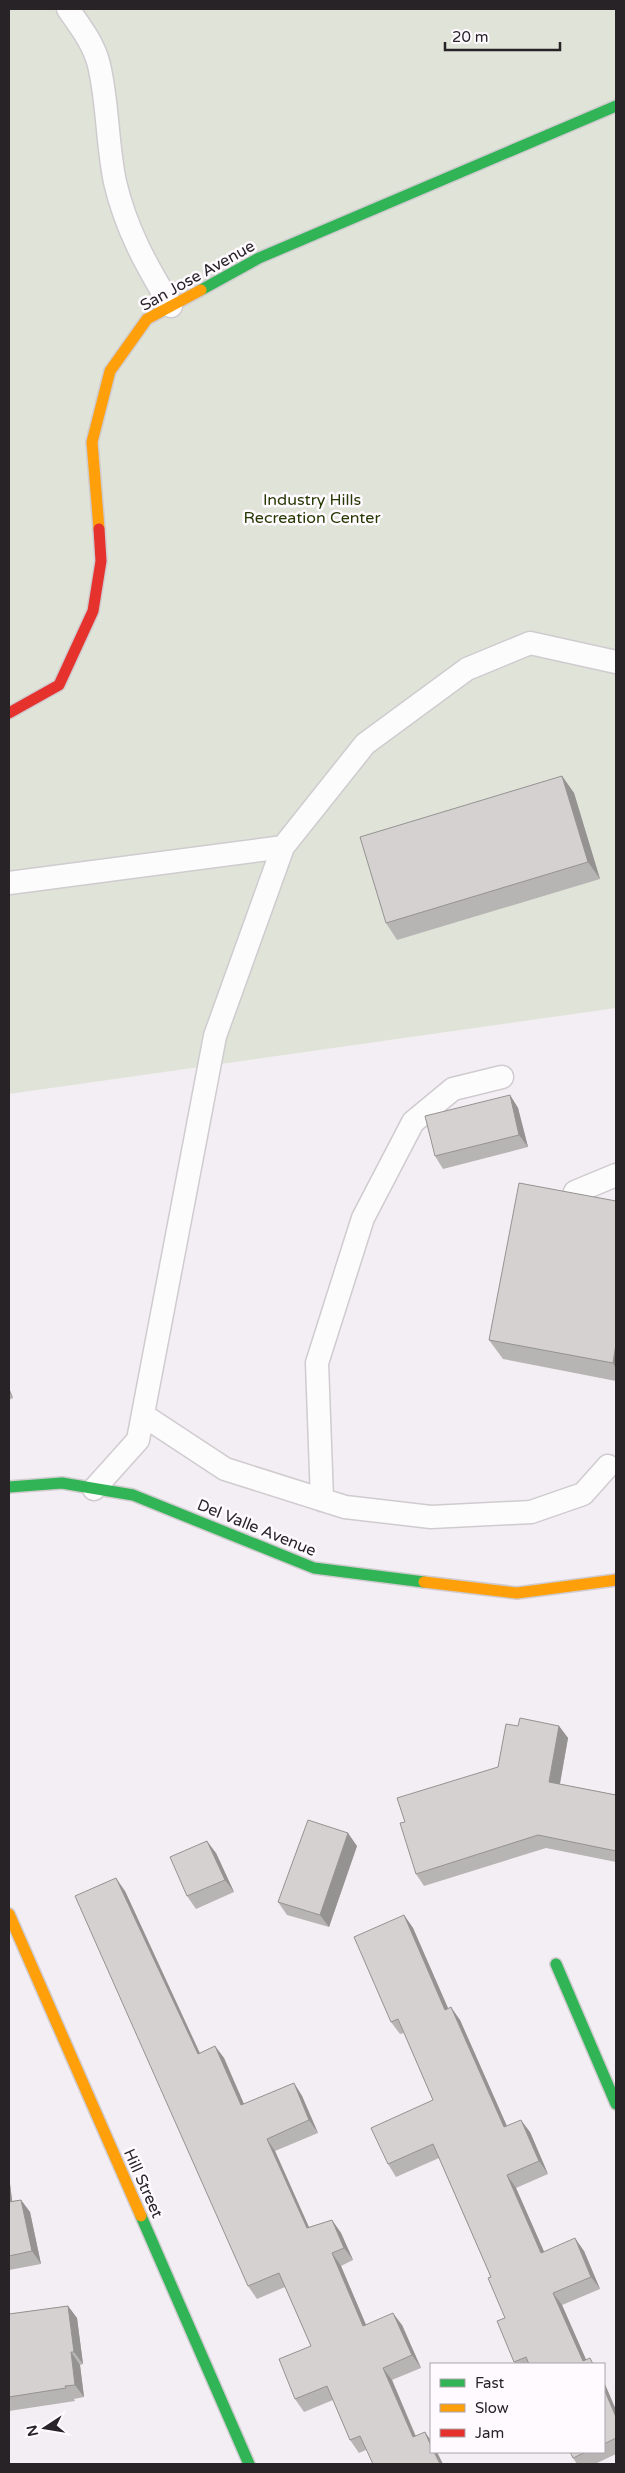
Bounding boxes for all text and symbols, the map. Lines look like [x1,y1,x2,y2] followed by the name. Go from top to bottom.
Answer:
[445,20,560,52] scale bar
[452,28,489,46] text: 20 m
[137,236,258,316] street label: San Jose Avenue
[243,490,381,528] park label: Industry Hills Recreation Center
[194,1495,319,1561] street label: Del Valle Avenue
[119,2146,167,2221] street label: Hill Street
[430,2363,605,2453] legend
[475,2374,505,2392] text: Fast
[475,2399,509,2417] text: Slow
[20,2403,70,2453] north arrow
[23,2423,42,2438] text: N
[475,2424,504,2442] text: Jam

